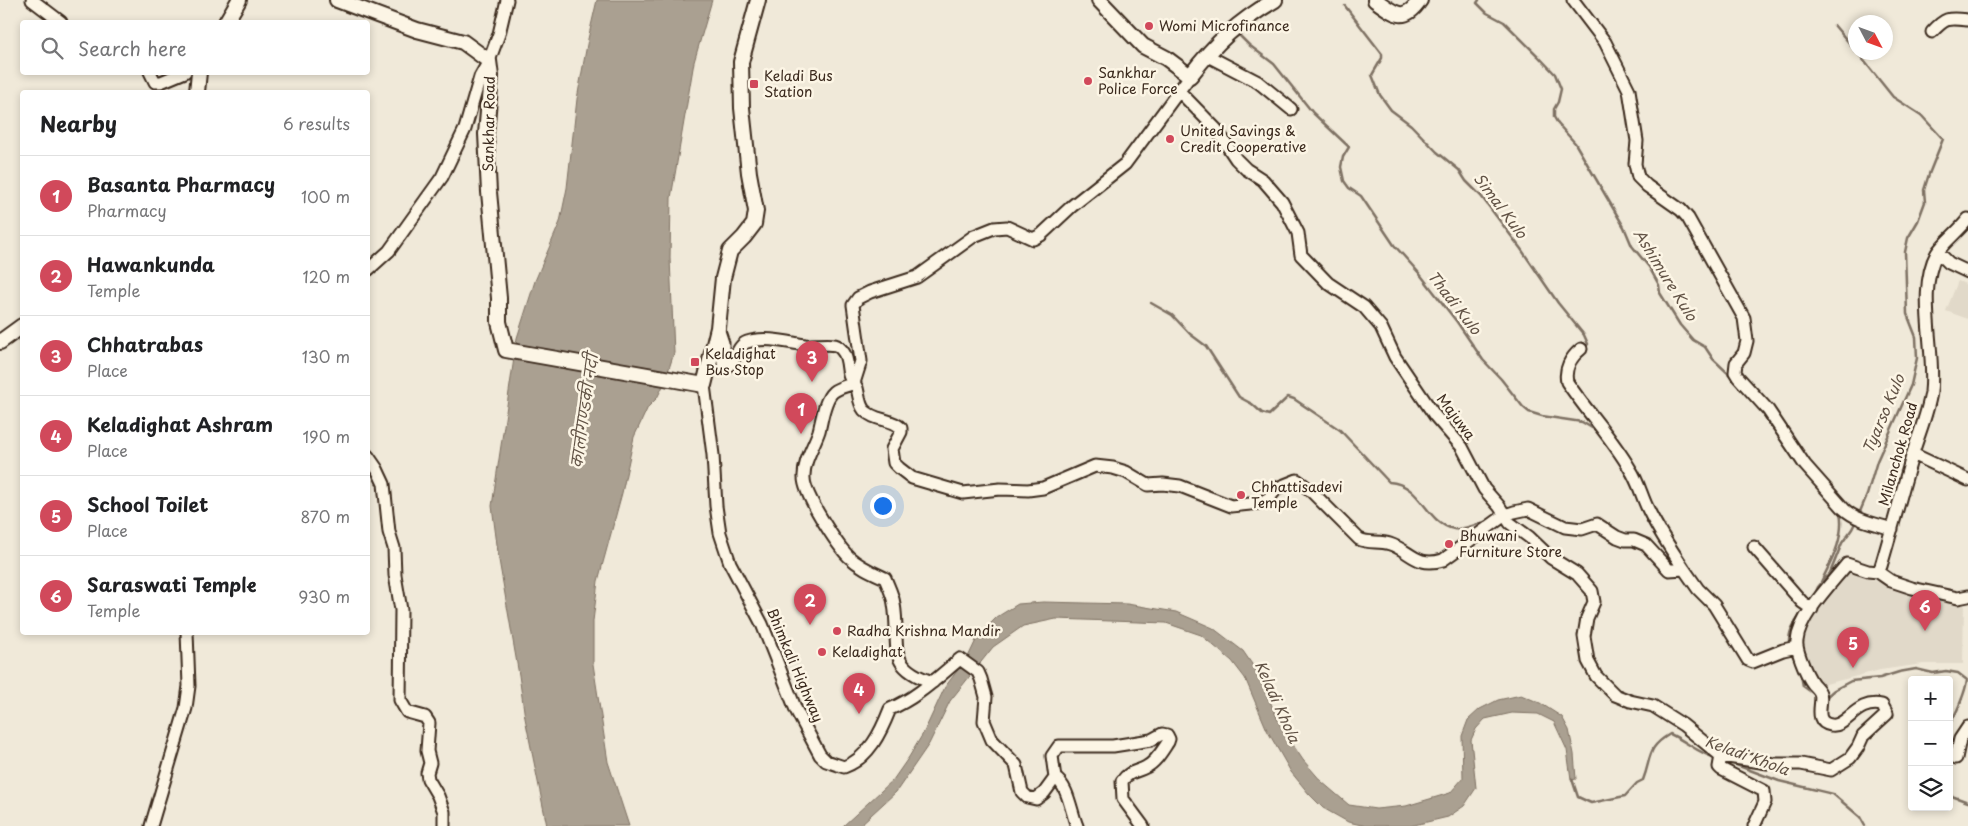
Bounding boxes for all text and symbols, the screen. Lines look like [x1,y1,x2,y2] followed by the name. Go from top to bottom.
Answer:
[1159,15,1290,36] place label: Womi Microfinance
[1848,15,1893,60] north arrow
[20,20,370,75] search box
[1143,20,1155,32] marker: Womi Microfinance
[38,34,66,62] icon: search
[78,34,187,62] text: Search here
[1098,62,1178,99] place label: Sankhar Police Force
[764,65,833,102] place label: Keladi Bus Station
[1082,75,1094,87] marker: Sankhar Police Force
[477,76,500,172] street label: Sankhar Road
[748,78,760,90] marker: Keladi Bus Station
[40,107,117,139] text: Nearby
[283,111,350,135] text: 6 results
[1180,120,1306,157] place label: United Savings & Credit Cooperative
[1164,133,1176,145] marker: United Savings & Credit Cooperative
[1469,168,1534,243] water label: Simal Kulo
[87,170,275,198] text: Basanta Pharmacy
[52,184,60,208] text: 1
[301,184,350,208] text: 100 m
[87,198,167,222] text: Pharmacy
[1629,224,1704,325] water label: Ashimure Kulo
[87,250,215,278] text: Hawankunda
[50,264,62,288] text: 2
[303,264,350,288] text: 120 m
[1423,265,1488,340] water label: Thadi Kulo
[87,278,140,302] text: Temple
[87,330,203,358] text: Chhatrabas
[796,341,828,382] pin: 3
[705,343,776,380] place label: Keladighat Bus Stop
[51,344,61,368] text: 3
[302,344,350,368] text: 130 m
[564,348,603,470] water label: कालीगण्डकी नदी
[689,356,701,368] marker: Keladighat Bus Stop
[87,358,128,382] text: Place
[1856,370,1910,457] water label: Tyarso Kulo
[1432,389,1481,444] street label: Majuwa
[785,393,817,434] pin: 1
[1873,400,1922,508] street label: Milanchok Road
[87,410,273,438] text: Keladighat Ashram
[51,424,61,448] text: 4
[302,424,350,448] text: 190 m
[87,438,128,462] text: Place
[1251,476,1343,513] place label: Chhattisadevi Temple
[1235,489,1247,501] marker: Chhattisadevi Temple
[87,490,208,518] text: School Toilet
[870,493,896,519] your location
[51,504,61,528] text: 5
[301,504,350,528] text: 870 m
[87,518,128,542] text: Place
[1459,525,1562,562] place label: Bhuwani Furniture Store
[1443,538,1455,550] marker: Bhuwani Furniture Store
[87,570,257,598] text: Saraswati Temple
[50,584,62,608] text: 6
[298,584,350,608] text: 930 m
[794,584,826,625] pin: 2
[1909,590,1941,631] pin: 6
[87,598,140,622] text: Temple
[762,604,829,725] street label: Bhimkali Highway
[847,620,1001,641] place label: Radha Krishna Mandir
[831,625,843,637] marker: Radha Krishna Mandir
[1837,627,1869,668] pin: 5
[832,641,903,662] place label: Keladighat
[816,646,828,658] marker: Keladighat
[1250,657,1307,747] water label: Keladi Khola
[843,673,875,714] pin: 4
[1908,676,1953,811] map controls
[1908,676,1953,721] button: +
[1908,721,1953,766] button: −
[1702,729,1793,781] water label: Keladi Khola
[1908,766,1953,811] button: layers

